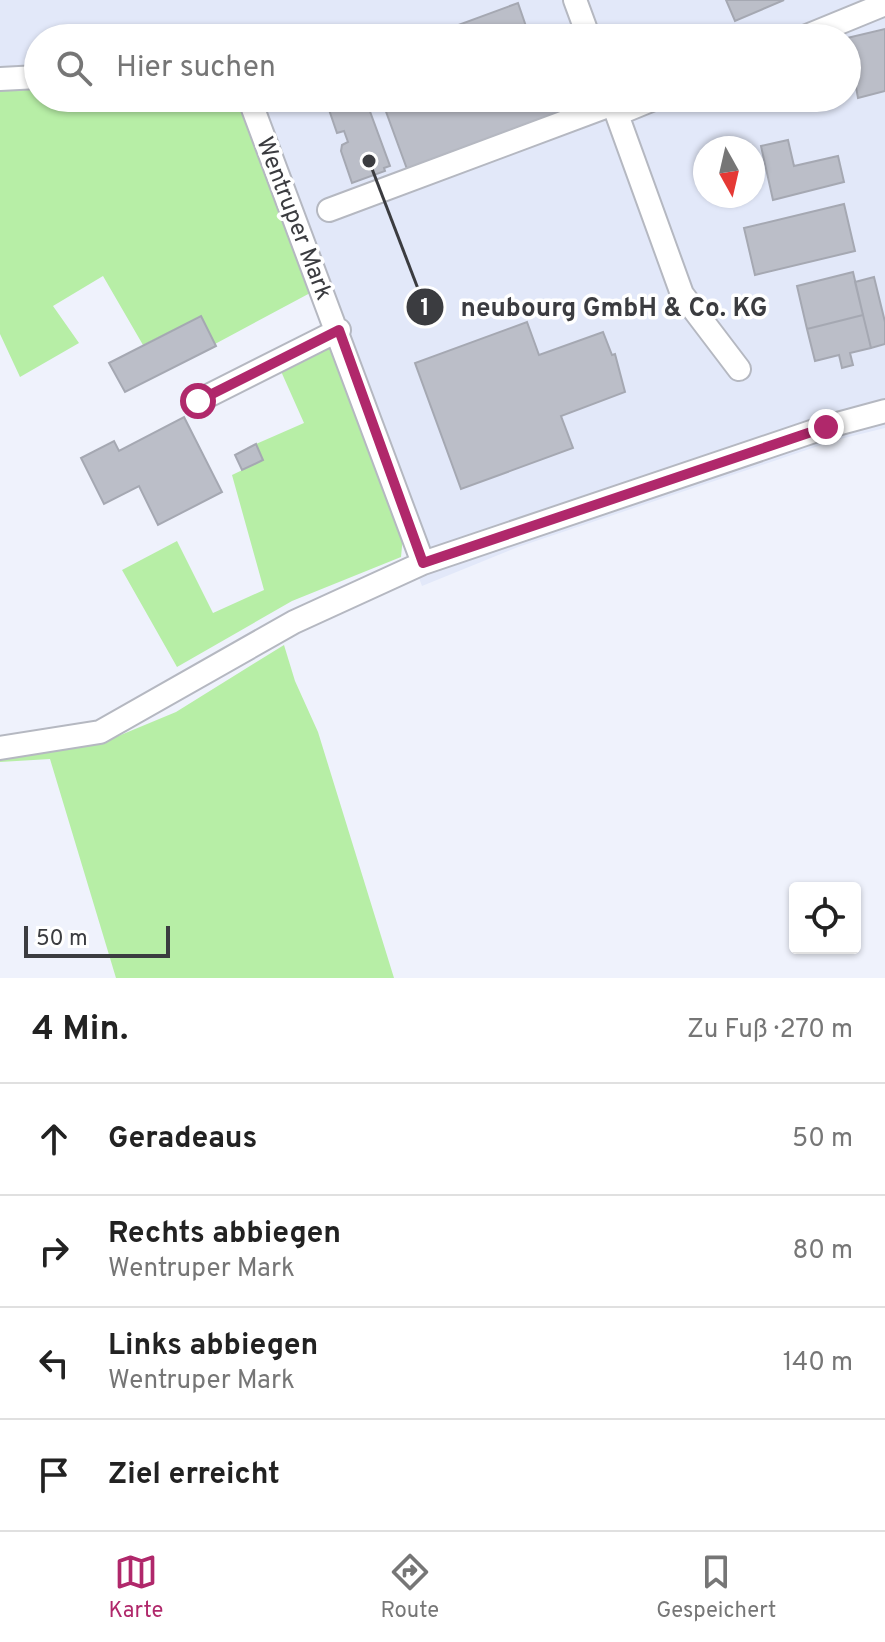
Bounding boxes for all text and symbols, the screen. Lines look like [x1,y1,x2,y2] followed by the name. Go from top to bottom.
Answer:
[24,24,861,112] search box
[52,46,96,90] icon: search
[116,50,276,87] text: Hier suchen
[248,133,338,305] street label: Wentruper Mark
[693,136,765,208] north arrow
[405,282,784,332] callout: neubourg GmbH & Co. KG
[460,293,768,326] text: neubourg GmbH & Co. KG
[420,294,430,324] text: 1
[180,383,216,419] route start
[808,409,844,445] route end
[789,882,861,954] map controls
[789,882,861,954] button: locate
[24,922,170,958] scale bar
[36,926,88,953] text: 50 m
[32,1009,128,1052] text: 4 Min.
[687,1014,853,1047] text: Zu Fuß · 270 m
[32,1117,76,1161] icon: ahead
[108,1121,257,1158] text: Geradeaus
[792,1123,853,1156] text: 50 m
[108,1216,341,1253] text: Rechts abbiegen
[32,1229,76,1273] icon: right
[793,1235,853,1268] text: 80 m
[108,1253,295,1286] text: Wentruper Mark
[108,1328,318,1365] text: Links abbiegen
[32,1341,76,1385] icon: left
[783,1347,853,1380] text: 140 m
[108,1365,295,1398] text: Wentruper Mark
[32,1453,76,1497] icon: arrive
[108,1457,280,1494] text: Ziel erreicht
[109,1550,163,1625] tab: Karte
[380,1550,439,1625] tab: Route
[656,1550,776,1625] tab: Gespeichert

